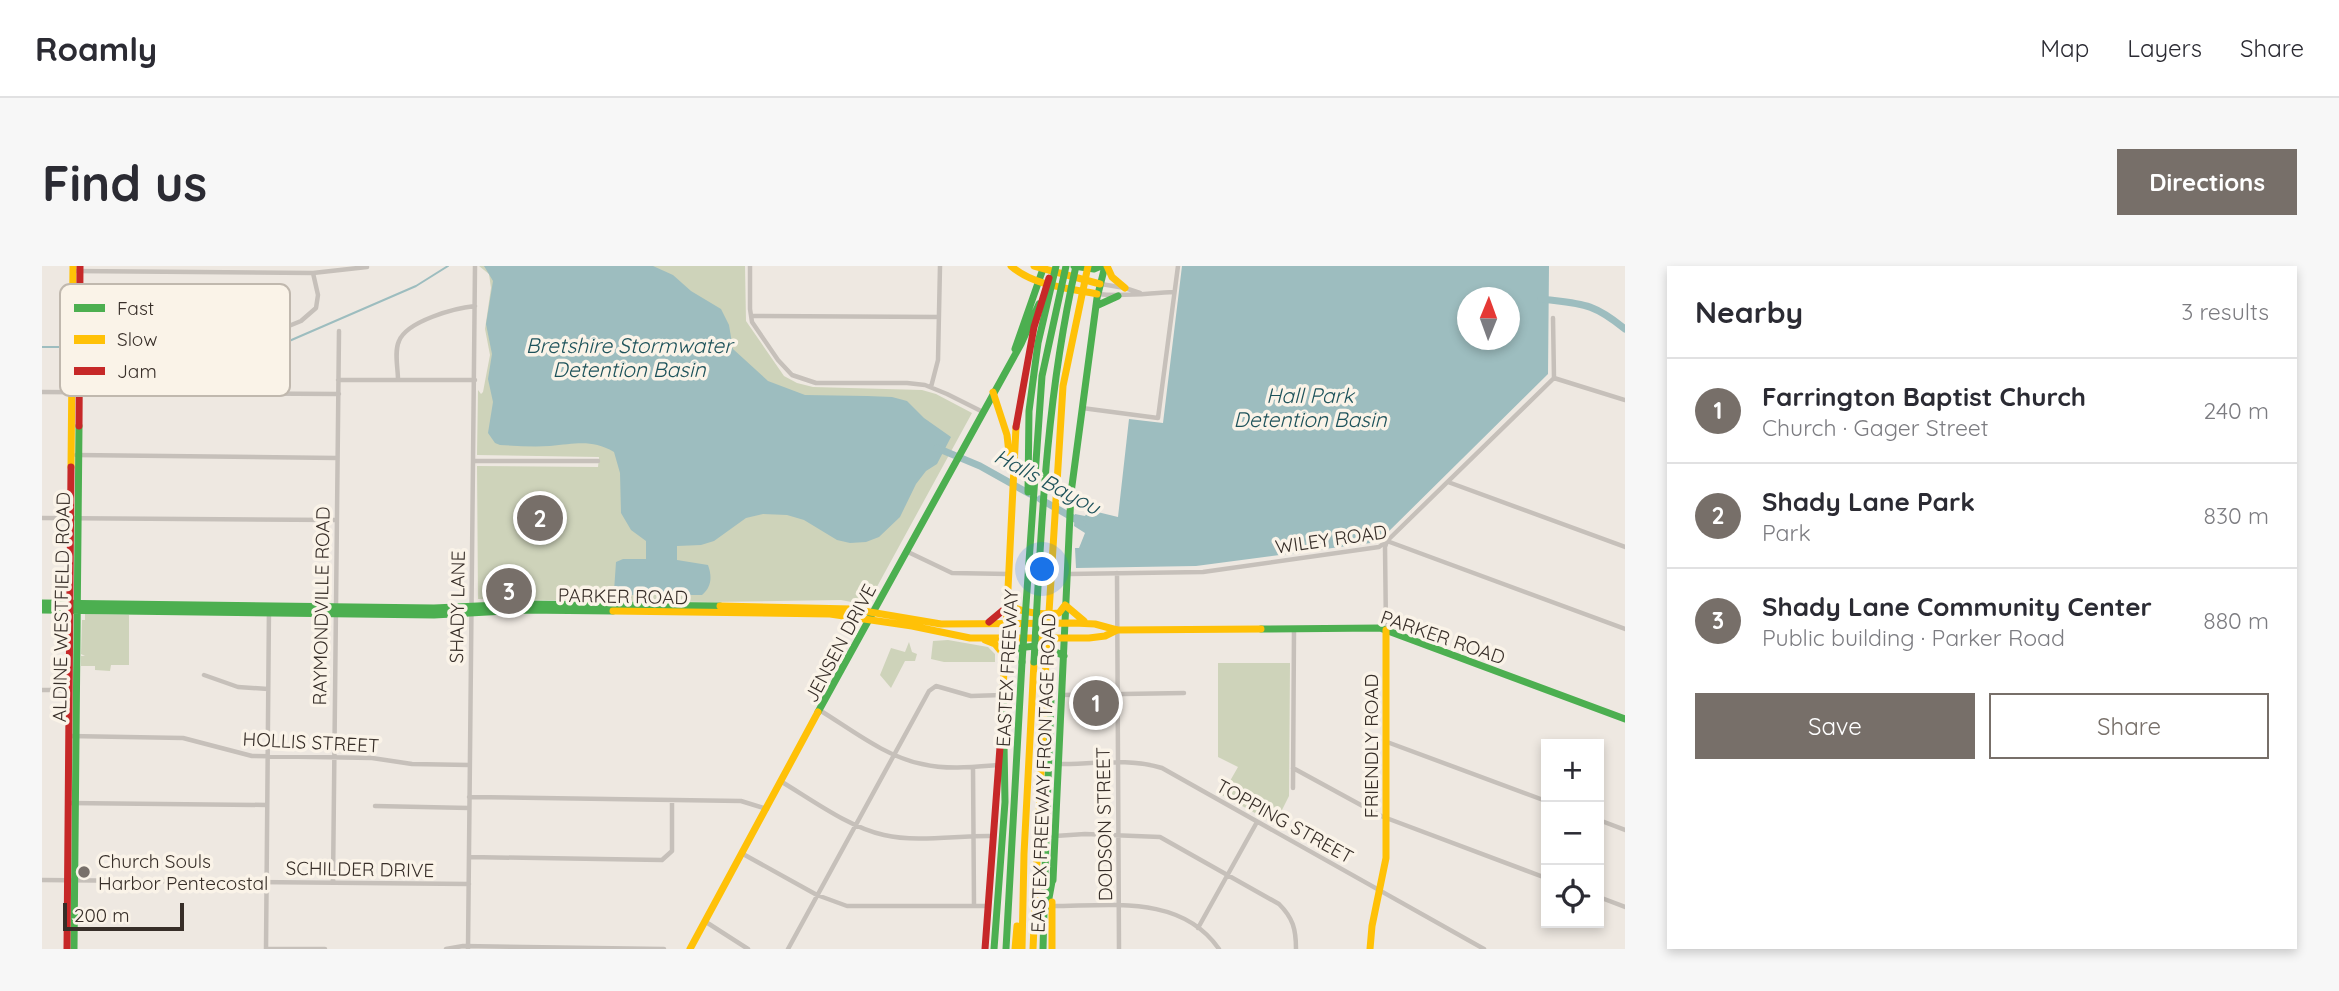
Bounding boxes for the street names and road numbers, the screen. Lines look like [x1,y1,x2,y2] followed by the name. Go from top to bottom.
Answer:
[47,492,75,722] street label: ALDINE WESTFIELD ROAD
[307,506,335,706] street label: RAYMONDVILLE ROAD
[1273,519,1389,559] street label: WILEY ROAD
[444,550,470,664] street label: SHADY LANE
[799,580,881,706] street label: JENSEN DRIVE
[558,583,688,609] street label: PARKER ROAD
[991,588,1023,747] street label: EASTEX FREEWAY
[1378,604,1508,670] street label: PARKER ROAD
[1025,613,1061,933] street label: EASTEX FREEWAY FRONTAGE ROAD
[1359,674,1383,818] street label: FRIENDLY ROAD
[242,726,380,758] street label: HOLLIS STREET
[1091,747,1117,901] street label: DODSON STREET
[1212,773,1358,869] street label: TOPPING STREET
[286,856,434,882] street label: SCHILDER DRIVE

